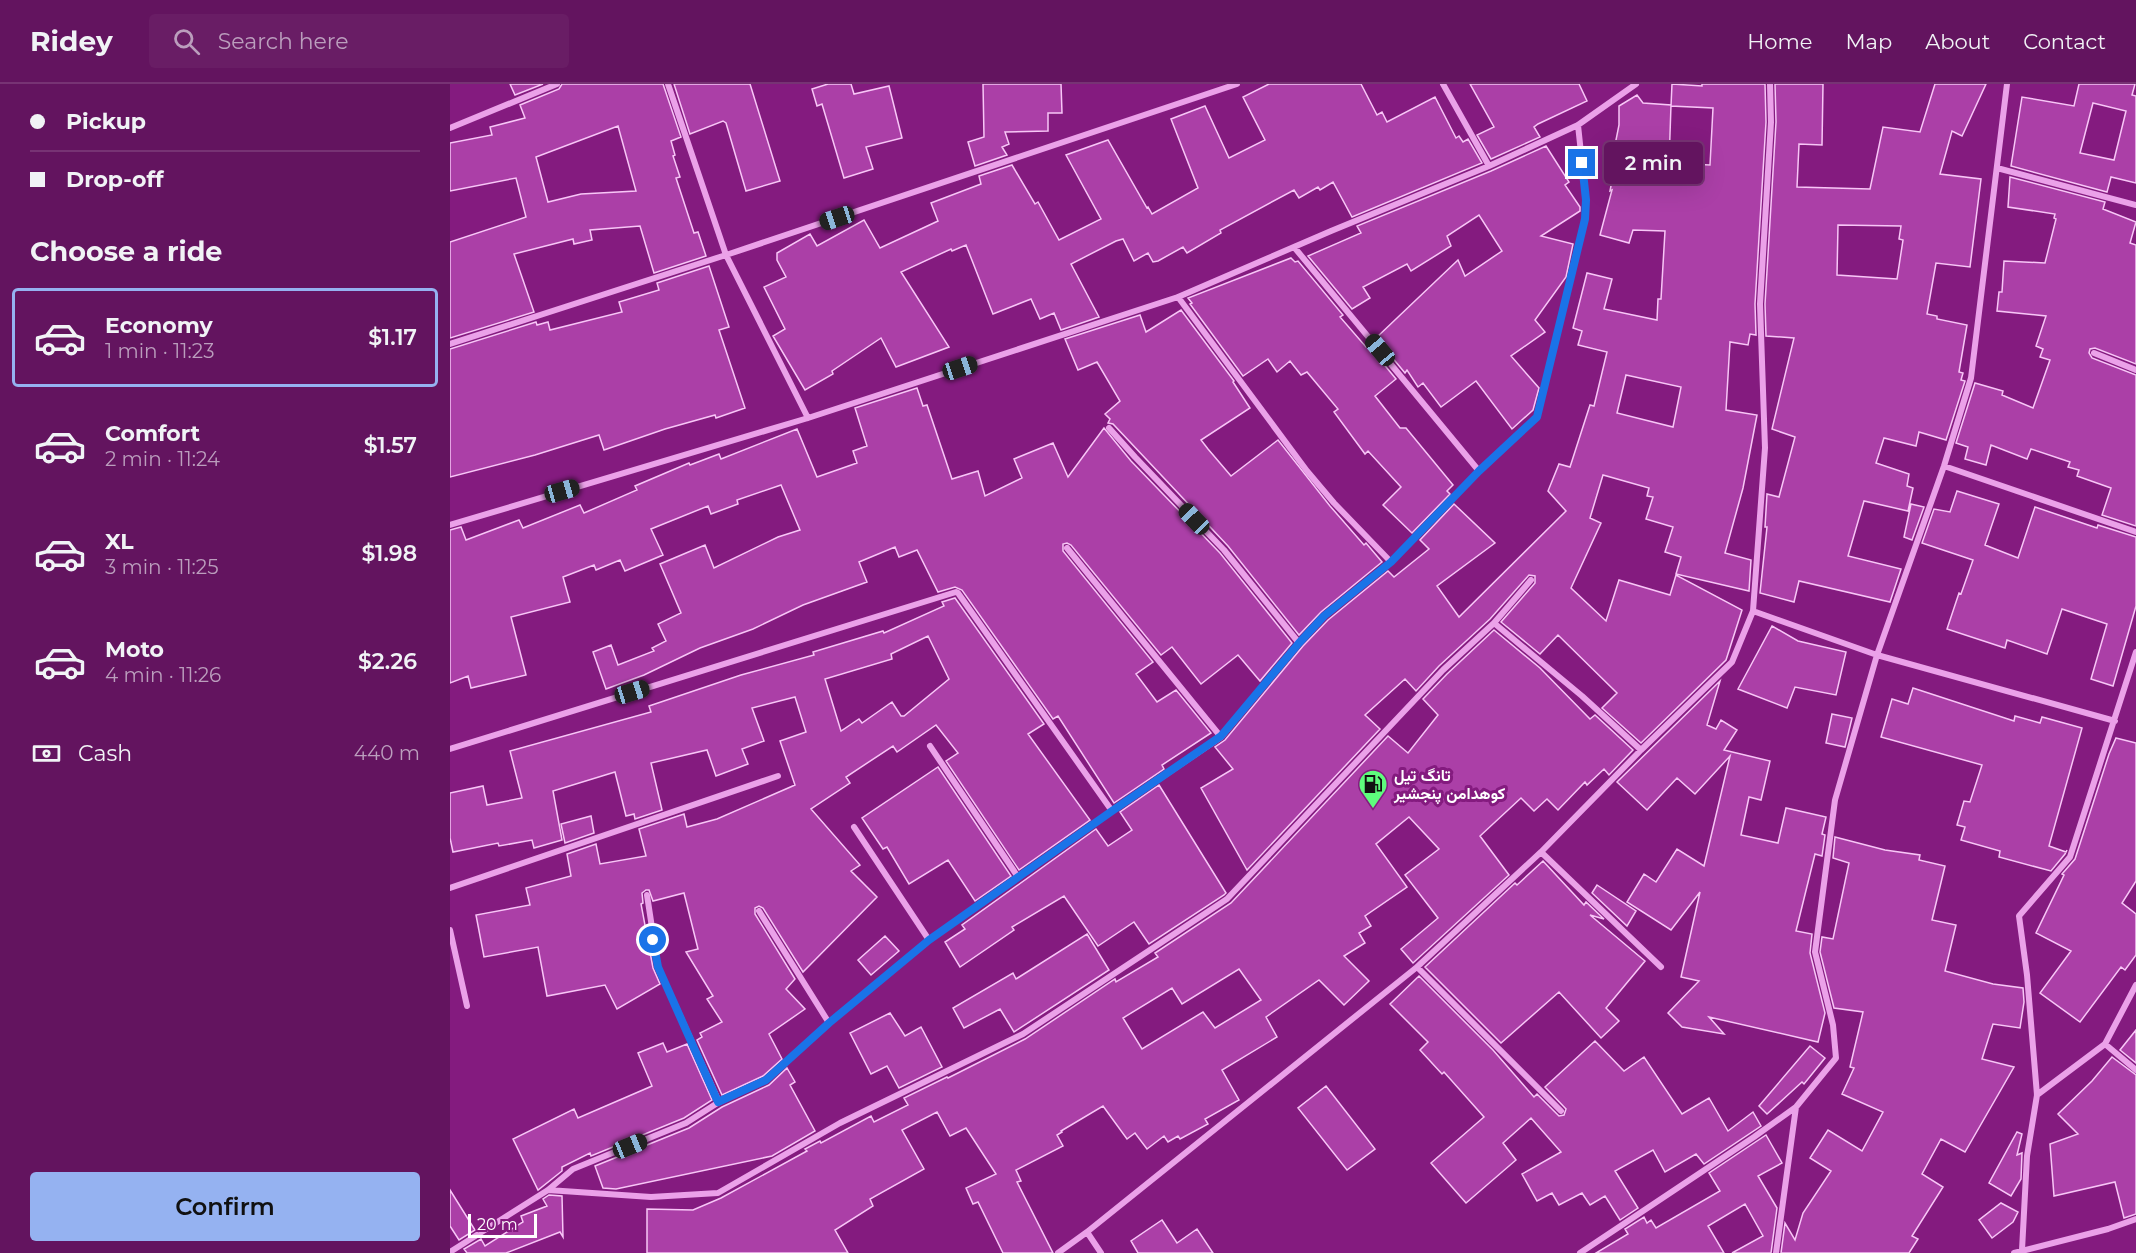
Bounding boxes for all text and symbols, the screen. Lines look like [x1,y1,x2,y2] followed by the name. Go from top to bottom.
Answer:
[149,14,569,68] search box
[30,24,113,58] text: Ridey
[170,25,203,58] icon: search
[218,28,349,55] text: Search here
[1747,29,1812,54] text: Home
[1845,29,1892,54] text: Map
[1925,29,1990,54] text: About
[2023,29,2106,54] text: Contact
[66,108,146,135] text: Pickup
[1603,142,1702,184] callout: 2 min
[1568,149,1595,176] route end
[1625,151,1682,175] text: 2 min
[66,166,164,193] text: Drop-off
[817,204,857,232] car
[30,235,222,268] text: Choose a ride
[33,311,87,365] icon: car
[105,312,213,339] text: Economy
[368,324,417,351] text: $1.17
[1362,330,1398,370] car
[105,339,214,363] text: 1 min · 11:23
[940,354,980,382] car
[33,419,87,473] icon: car
[105,420,200,447] text: Comfort
[364,432,417,459] text: $1.57
[105,447,220,471] text: 2 min · 11:24
[542,477,582,505] car
[1175,500,1213,538] car
[33,527,87,581] icon: car
[105,528,134,555] text: XL
[361,540,417,567] text: $1.98
[105,555,219,579] text: 3 min · 11:25
[33,635,87,689] icon: car
[105,636,164,663] text: Moto
[358,648,417,675] text: $2.26
[105,663,221,687] text: 4 min · 11:26
[612,678,652,706] car
[30,737,63,770] icon: cash
[78,740,132,767] text: Cash
[354,741,420,765] text: 440 m
[1393,766,1505,805] place label: تانگ تیل کوهدامن پنجشیر
[1357,768,1389,810] fuel station icon: تانگ تیل کوهدامن پنجشیر
[639,926,666,953] route start
[610,1131,650,1161] car
[30,1172,420,1241] button: Confirm
[468,1211,537,1238] scale bar
[477,1215,518,1234] text: 20 m

